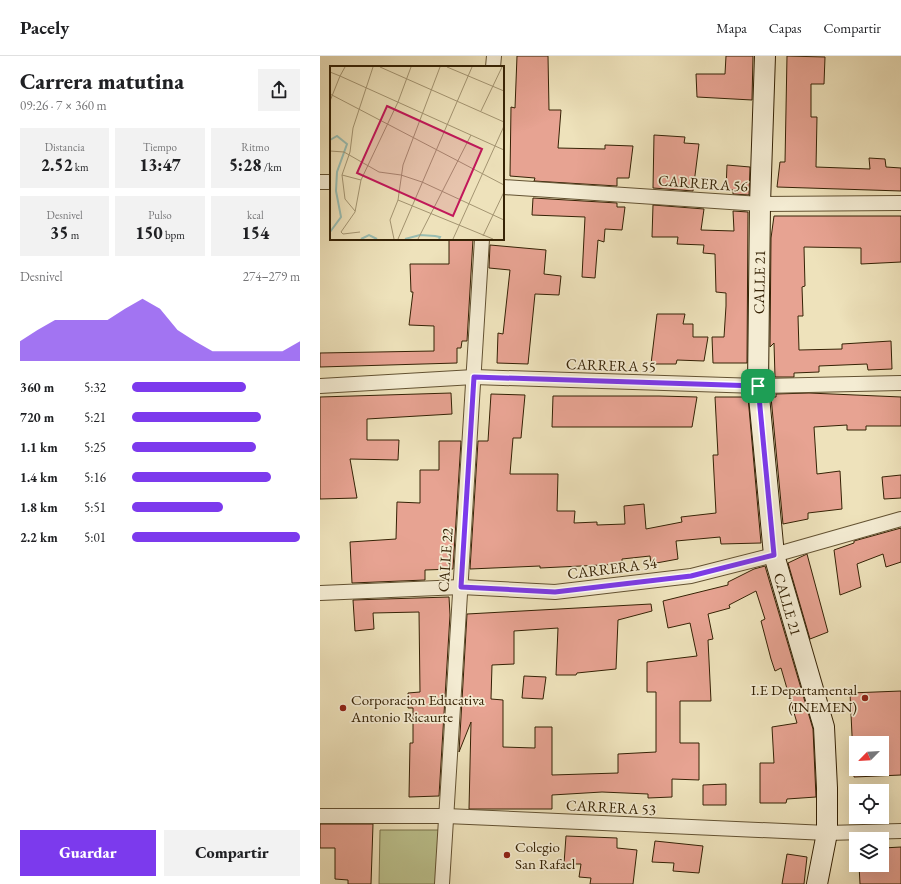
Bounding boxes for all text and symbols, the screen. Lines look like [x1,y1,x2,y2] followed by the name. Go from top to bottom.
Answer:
[20,15,69,40] text: Pacely
[716,19,747,37] text: Mapa
[769,19,801,37] text: Capas
[823,19,881,37] text: Compartir
[330,66,504,240] inset map
[20,67,184,96] text: Carrera matutina
[258,69,300,111] button: share
[20,97,107,114] text: 09:26 · 7 × 360 m
[45,140,85,154] text: Distancia
[143,140,177,154] text: Tiempo
[241,140,269,154] text: Ritmo
[41,154,73,176] text: 2.52
[139,154,181,176] text: 13:47
[229,154,261,176] text: 5:28
[73,160,89,174] text: km
[261,160,282,174] text: /km
[657,170,749,196] street label: CARRERA 56
[47,208,83,222] text: Desnivel
[148,208,172,222] text: Pulso
[247,208,264,222] text: kcal
[50,222,68,244] text: 35
[135,222,163,244] text: 150
[242,222,269,244] text: 154
[68,228,79,242] text: m
[163,228,185,242] text: bpm
[749,250,769,314] street label: CALLE 21
[20,268,63,285] text: Desnivel
[243,268,300,285] text: 274–279 m
[566,354,656,376] street label: CARRERA 55
[741,369,775,403] pin
[747,375,769,397] icon: arrive
[20,379,54,396] text: 360 m
[84,379,106,396] text: 5:32
[20,409,54,426] text: 720 m
[84,409,106,426] text: 5:21
[20,439,58,456] text: 1.1 km
[84,439,106,456] text: 5:25
[20,469,58,486] text: 1.4 km
[84,469,106,486] text: 5:16
[20,499,58,516] text: 1.8 km
[84,499,106,516] text: 5:51
[433,526,457,593] street label: CALLE 22
[20,529,58,546] text: 2.2 km
[84,529,106,546] text: 5:01
[566,553,659,583] street label: CARRERA 54
[770,571,806,638] street label: CALLE 21
[751,680,857,716] place label: I.E Departamental (INEMEN)
[350,690,485,726] place label: Corporacion Educativa Antonio Ricaurte
[860,693,870,703] marker: I.E Departamental (INEMEN)
[338,703,348,713] marker: Corporacion Educativa Antonio Ricaurte
[849,736,889,776] north arrow
[849,736,889,872] map controls
[849,784,889,824] button: locate
[566,795,656,819] street label: CARRERA 53
[20,830,156,876] button: Guardar
[164,830,300,876] button: Compartir
[849,832,889,872] button: layers
[515,837,576,873] place label: Colegio San Rafael
[502,850,512,860] marker: Colegio San Rafael

